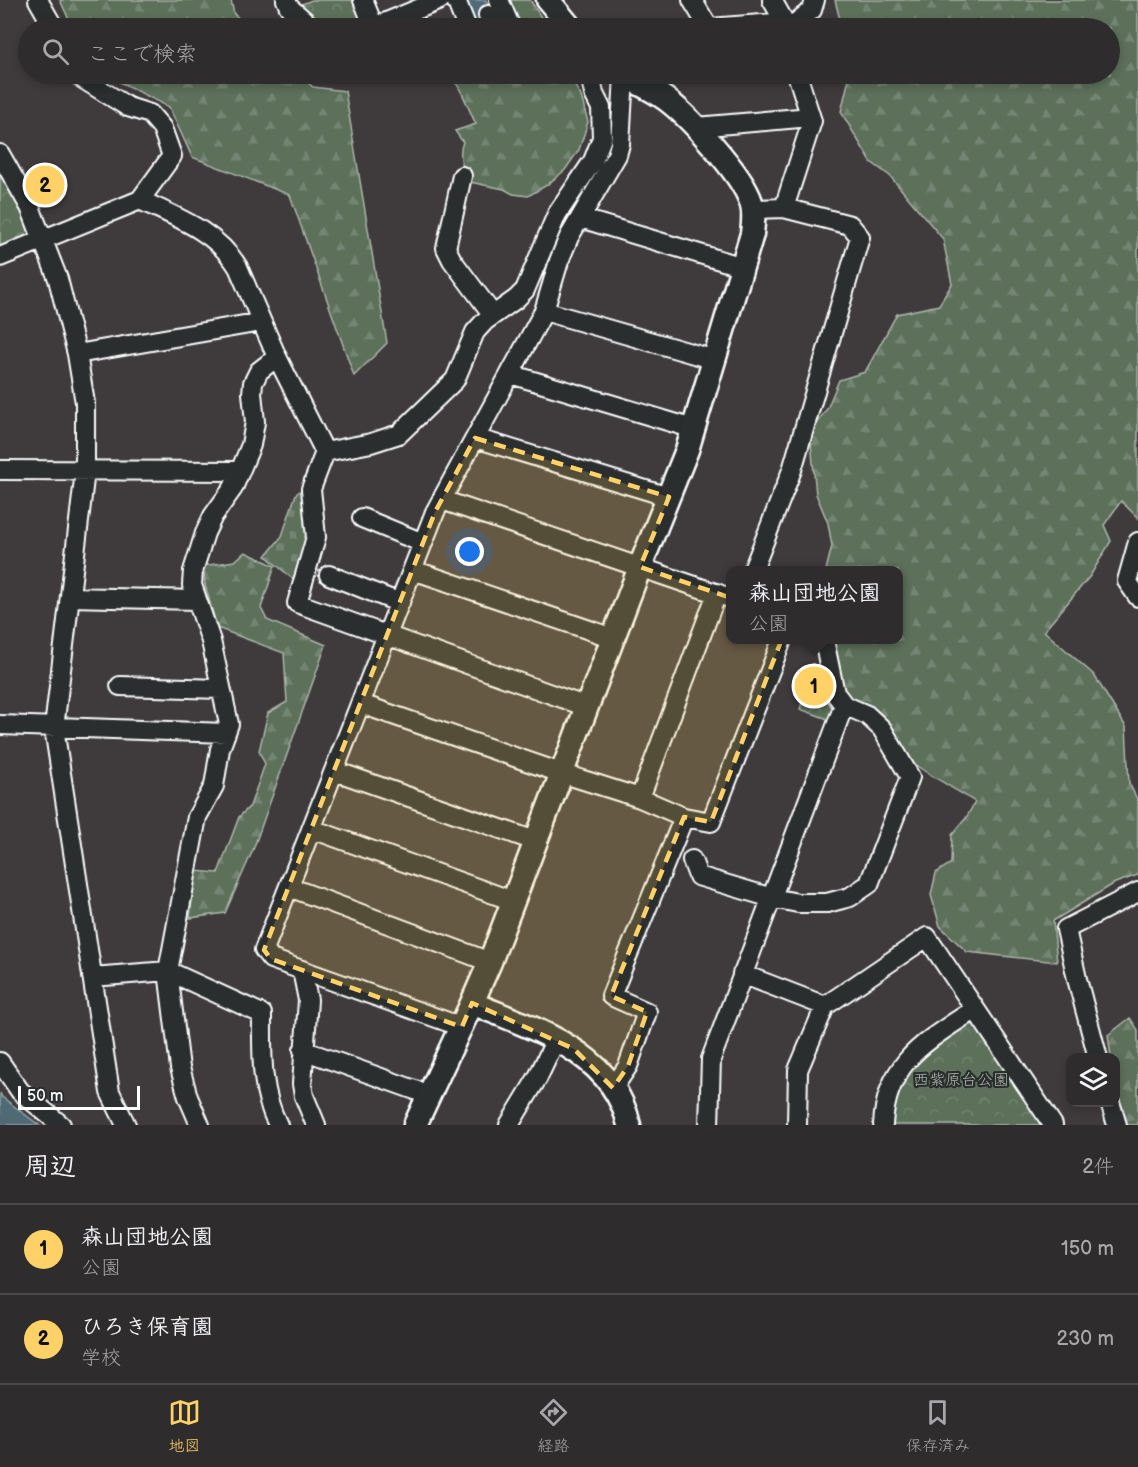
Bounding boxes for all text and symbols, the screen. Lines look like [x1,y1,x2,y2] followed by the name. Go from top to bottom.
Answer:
[18,18,1120,84] search box
[39,35,72,68] icon: search
[87,41,197,68] text: ここで検索
[26,162,64,207] pin: 2
[455,537,484,566] your location
[726,566,903,644] popup
[748,580,881,607] text: 森山団地公園
[748,612,788,636] text: 公園
[794,664,834,708] pin: 1
[1066,1053,1120,1107] map controls
[1066,1053,1120,1107] button: layers
[913,1071,1009,1090] park label: 西紫原台公園
[18,1083,140,1110] scale bar
[27,1087,63,1106] text: 50 m
[24,1152,76,1183] text: 周辺
[1082,1155,1114,1179] text: 2件
[81,1224,213,1251] text: 森山団地公園
[39,1237,48,1261] text: 1
[1061,1237,1114,1261] text: 150 m
[81,1256,121,1280] text: 公園
[81,1314,213,1341] text: ひろき保育園
[38,1327,49,1351] text: 2
[1057,1327,1114,1351] text: 230 m
[81,1346,121,1370] text: 学校
[168,1396,201,1456] tab: 地図
[537,1396,570,1456] tab: 経路
[906,1396,970,1456] tab: 保存済み

